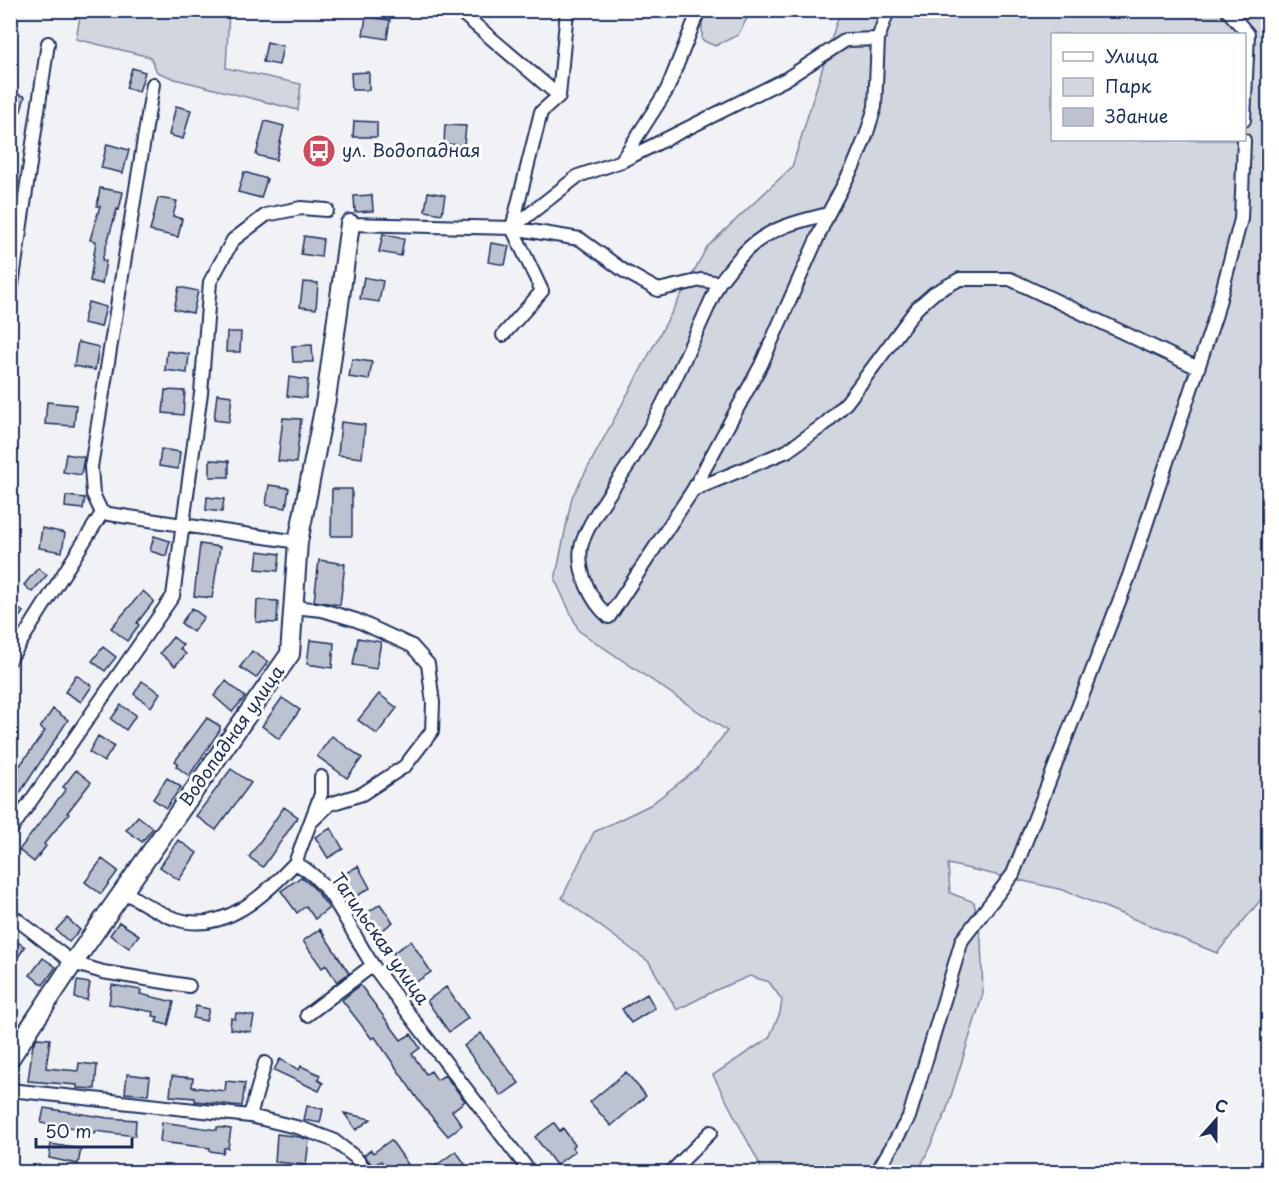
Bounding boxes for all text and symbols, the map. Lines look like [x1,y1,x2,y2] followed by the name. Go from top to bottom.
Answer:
[1051,33,1246,141] legend
[1105,42,1159,69] text: Улица
[1105,72,1152,99] text: Парк
[1105,102,1168,129] text: Здание
[301,133,337,169] bus stop icon: ул. Водопадная
[342,136,481,163] place label: ул. Водопадная
[172,658,290,811] street label: Водопадная улица
[325,867,437,1010] street label: Тагильская улица
[1186,1090,1246,1150] north arrow
[1212,1092,1232,1118] text: С
[36,1111,132,1149] scale bar
[45,1117,92,1144] text: 50 m

